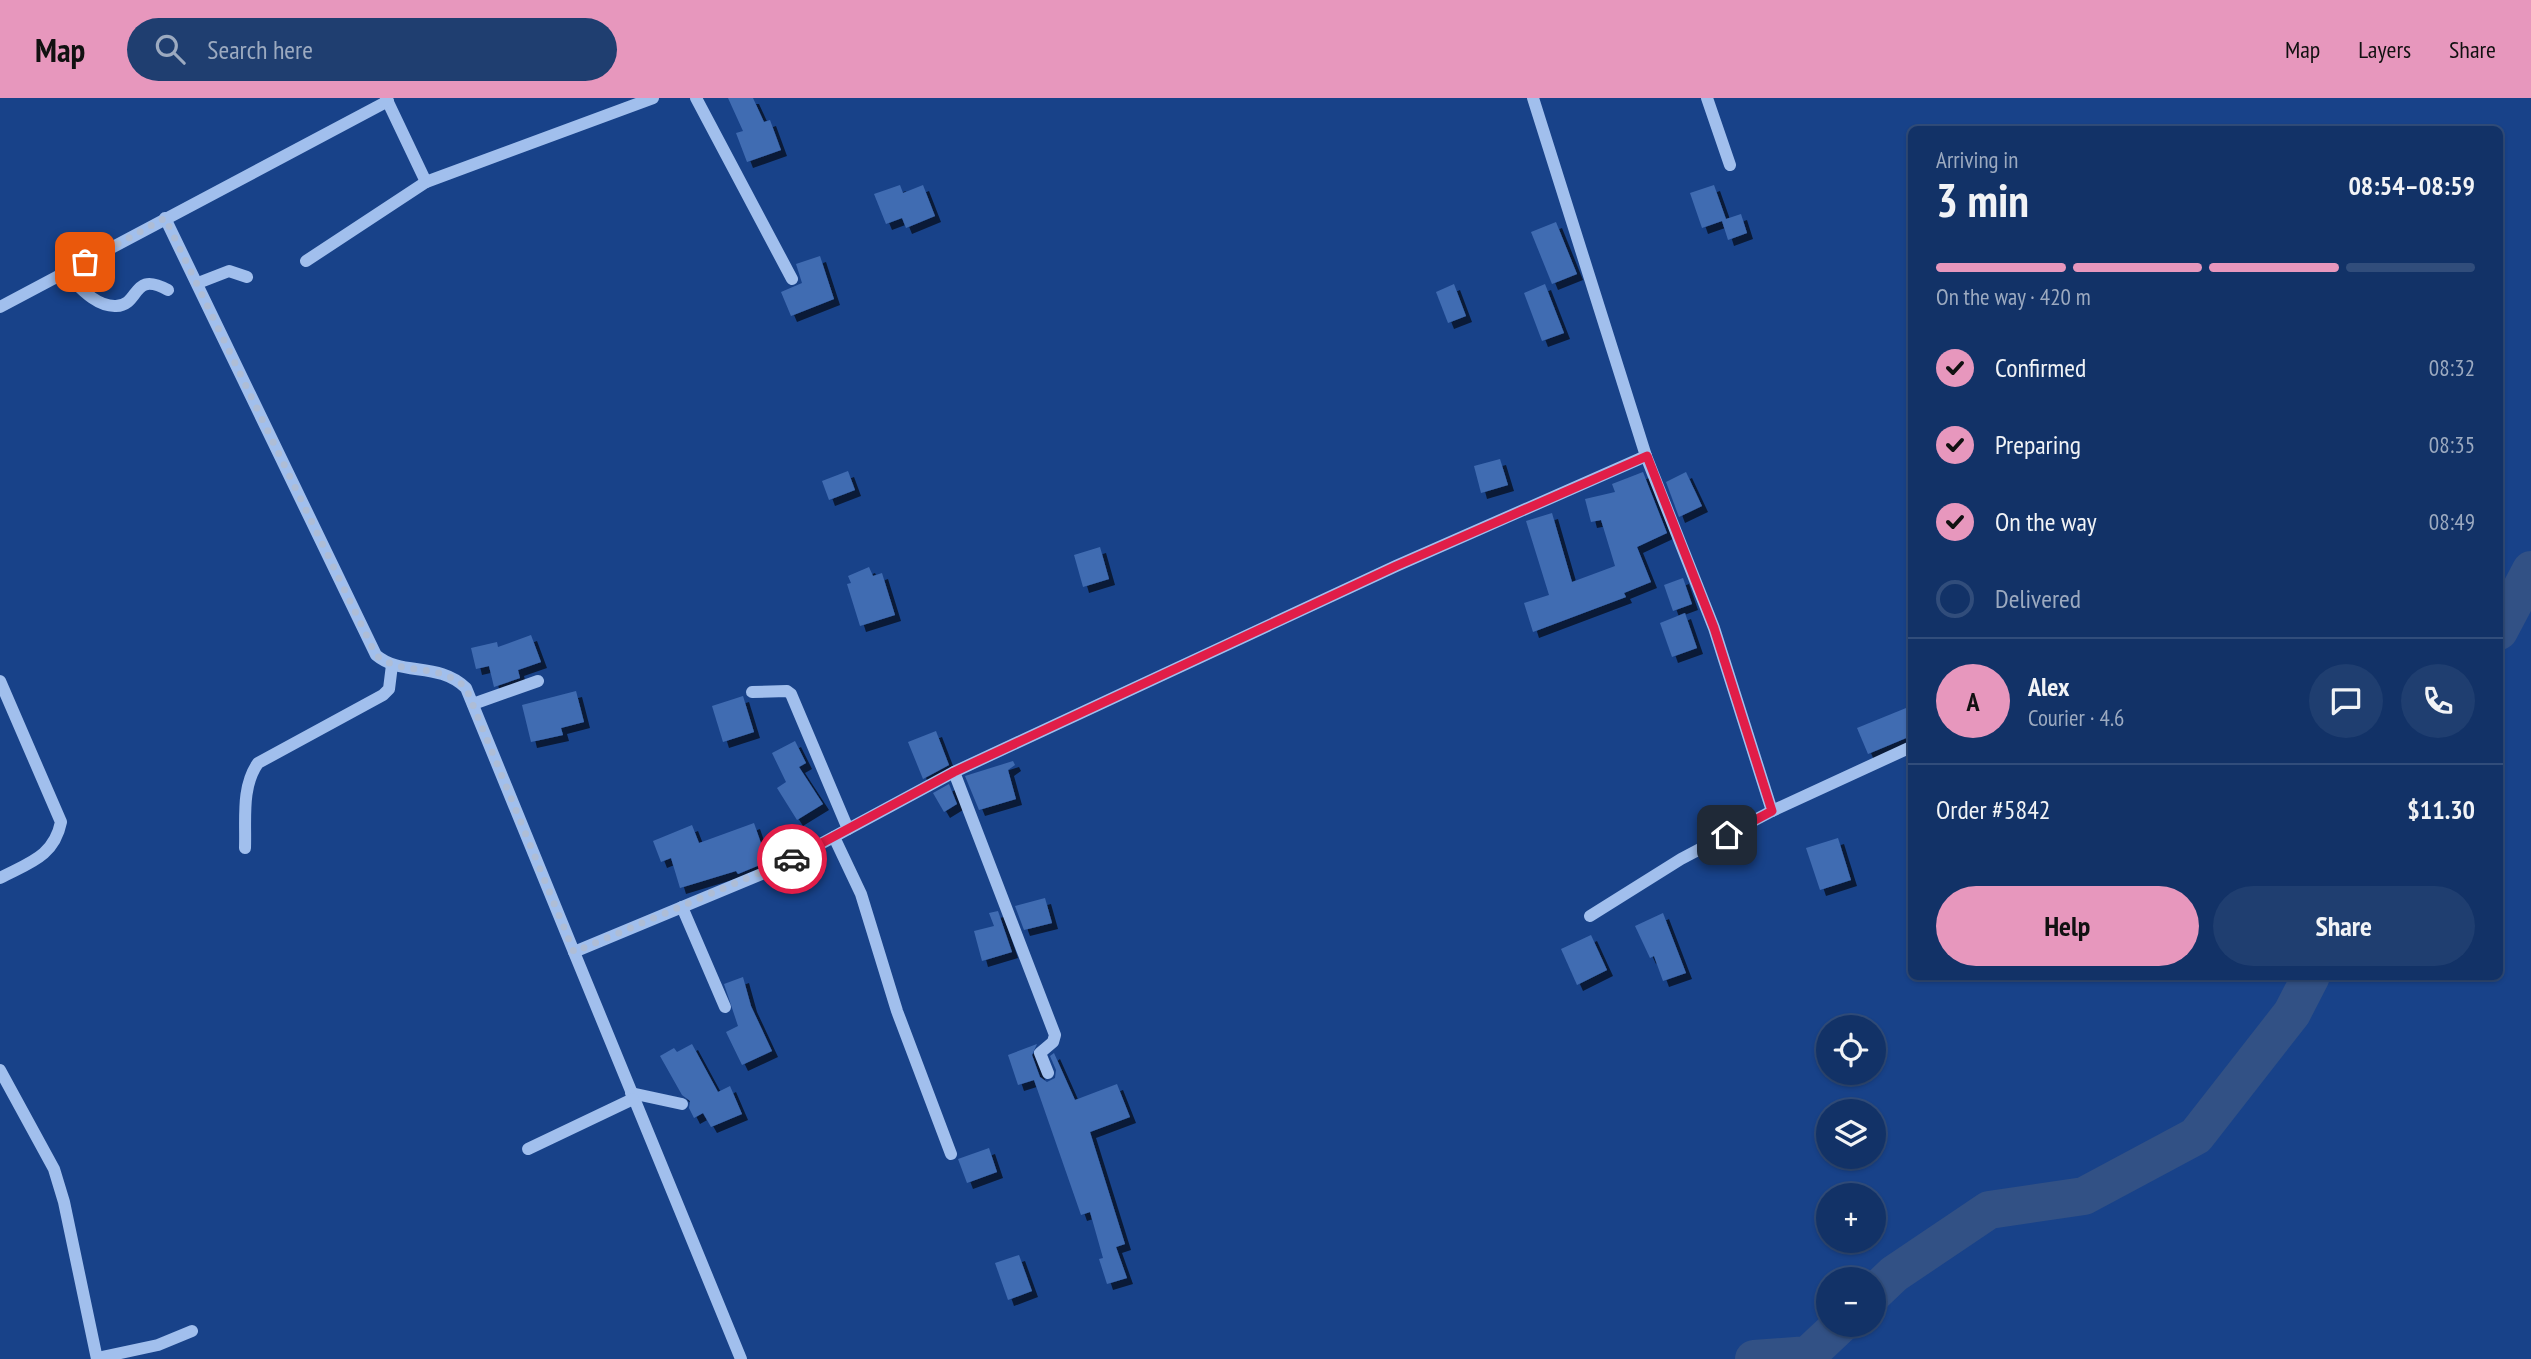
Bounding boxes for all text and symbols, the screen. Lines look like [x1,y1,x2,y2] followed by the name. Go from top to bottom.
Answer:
[127,18,617,81] search box
[35,28,85,71] text: Map
[151,30,189,68] icon: search
[207,33,313,66] text: Search here
[2285,34,2320,65] text: Map
[2358,34,2411,65] text: Layers
[2449,34,2496,65] text: Share
[1936,145,2018,174] text: Arriving in
[2348,169,2475,202] text: 08:54–08:59
[1936,170,2029,230] text: 3 min
[55,232,115,292] pin
[66,243,104,281] icon: bag
[1936,282,2091,311] text: On the way · 420 m
[1936,349,1974,387] icon: check
[1995,351,2086,384] text: Confirmed
[2429,353,2475,382] text: 08:32
[1936,426,1974,464] icon: check
[1995,428,2081,461] text: Preparing
[2429,430,2475,459] text: 08:35
[1936,503,1974,541] icon: check
[1995,505,2097,538] text: On the way
[2429,507,2475,536] text: 08:49
[1995,582,2081,615] text: Delivered
[2309,664,2383,738] button: chat
[2401,664,2475,738] button: phone
[2028,670,2069,703] text: Alex
[1966,685,1980,718] text: A
[2028,703,2124,732] text: Courier · 4.6
[1936,793,2051,826] text: Order #5842
[2407,793,2475,826] text: $11.30
[1697,805,1757,865] pin
[1708,816,1746,854] icon: home
[757,824,827,894] courier
[773,840,811,878] icon: car
[1936,886,2199,966] button: Help
[2213,886,2475,966] button: Share
[1816,1015,1886,1337] map controls
[1816,1015,1886,1085] button: locate
[1816,1099,1886,1169] button: layers
[1816,1183,1886,1253] button: +
[1816,1267,1886,1337] button: −

